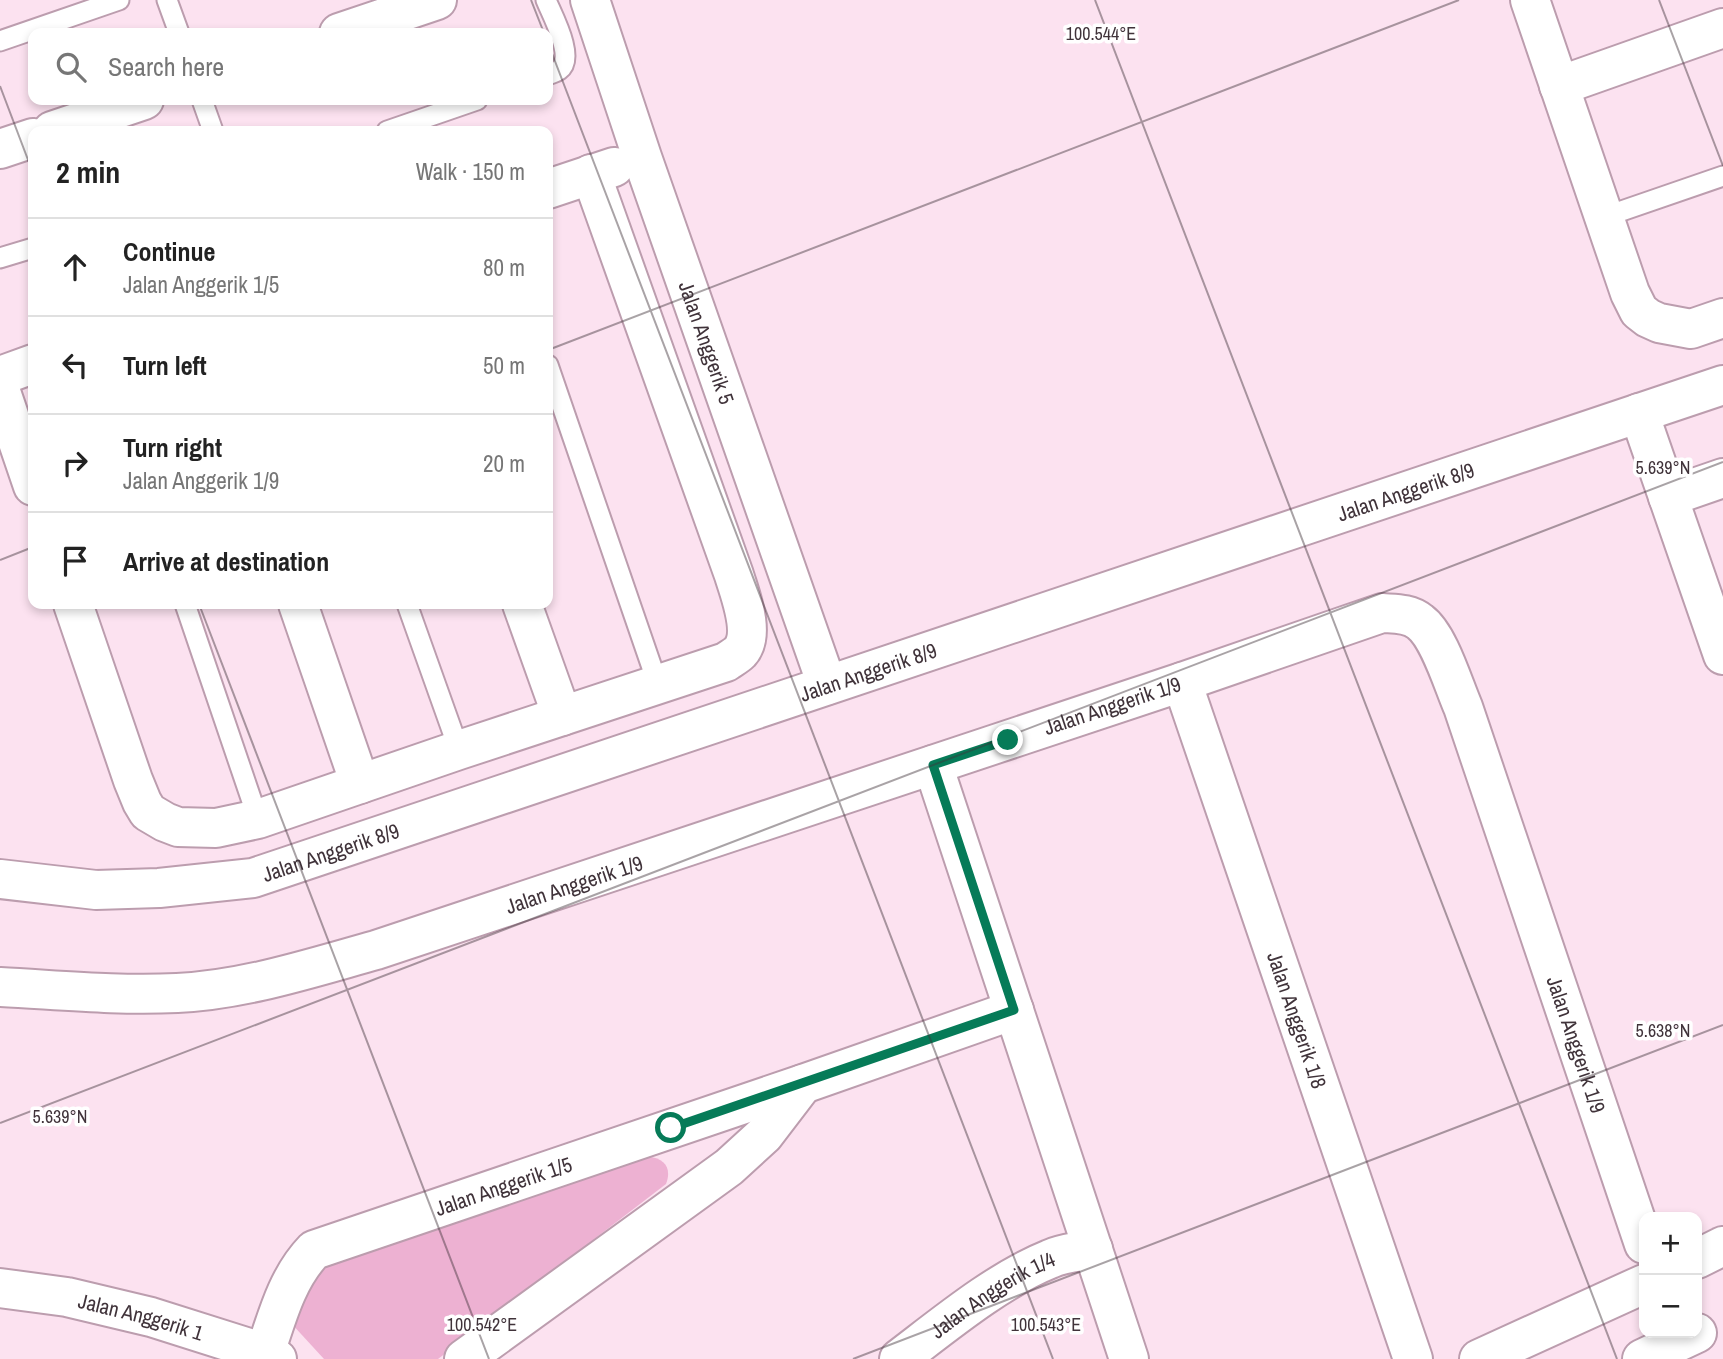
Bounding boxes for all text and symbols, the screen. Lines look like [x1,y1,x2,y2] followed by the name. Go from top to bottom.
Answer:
[1066,21,1136,46] text: 100.544°E
[28,28,553,105] search box
[52,48,90,86] icon: search
[108,49,224,84] text: Search here
[56,152,120,192] text: 2 min
[416,156,525,187] text: Walk · 150 m
[123,234,215,269] text: Continue
[56,248,94,286] icon: ahead
[483,252,525,283] text: 80 m
[123,269,279,300] text: Jalan Anggerik 1/5
[672,277,742,408] street label: Jalan Anggerik 5
[56,346,94,384] icon: left
[123,348,207,383] text: Turn left
[483,350,525,381] text: 50 m
[123,430,222,465] text: Turn right
[56,444,94,482] icon: right
[483,448,525,479] text: 20 m
[1333,455,1478,528] street label: Jalan Anggerik 8/9
[1636,455,1690,480] text: 5.639°N
[123,465,279,496] text: Jalan Anggerik 1/9
[56,542,94,580] icon: arrive
[123,544,329,579] text: Arrive at destination
[796,635,940,708] street label: Jalan Anggerik 8/9
[1040,669,1184,742] street label: Jalan Anggerik 1/9
[992,724,1023,755] route end
[258,816,403,888] street label: Jalan Anggerik 8/9
[502,848,646,920] street label: Jalan Anggerik 1/9
[1261,948,1334,1092] street label: Jalan Anggerik 1/8
[1540,972,1613,1117] street label: Jalan Anggerik 1/9
[1636,1018,1690,1043] text: 5.638°N
[33,1104,87,1129] text: 5.639°N
[655,1112,686,1143] route start
[431,1149,576,1222] street label: Jalan Anggerik 1/5
[1639,1212,1702,1338] map controls
[1639,1212,1702,1275] button: +
[924,1244,1059,1345] street label: Jalan Anggerik 1/4
[1639,1275,1702,1338] button: −
[76,1286,207,1347] street label: Jalan Anggerik 1
[447,1312,517,1337] text: 100.542°E
[1011,1312,1081,1337] text: 100.543°E

